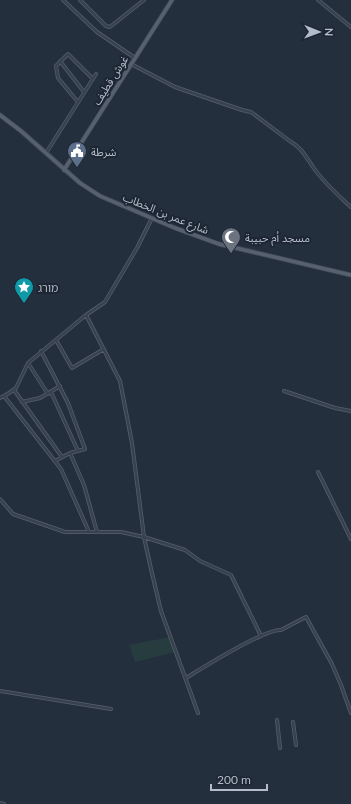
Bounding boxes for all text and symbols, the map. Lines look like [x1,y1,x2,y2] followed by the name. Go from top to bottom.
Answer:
[299,12,339,52] north arrow
[323,28,336,37] text: N
[90,53,131,108] street label: غوش قطيف
[66,140,88,168] public building icon: شرطة
[91,145,117,159] place label: شرطة
[120,190,211,238] street label: شارع عمر بن الخطاب
[220,226,242,254] mosque icon: مسجد أم حبيبة
[245,231,310,246] place label: مسجد أم حبيبة
[13,276,35,304] place icon: מורג
[38,281,58,294] place label: מורג
[211,766,267,792] scale bar
[217,772,251,787] text: 200 m

